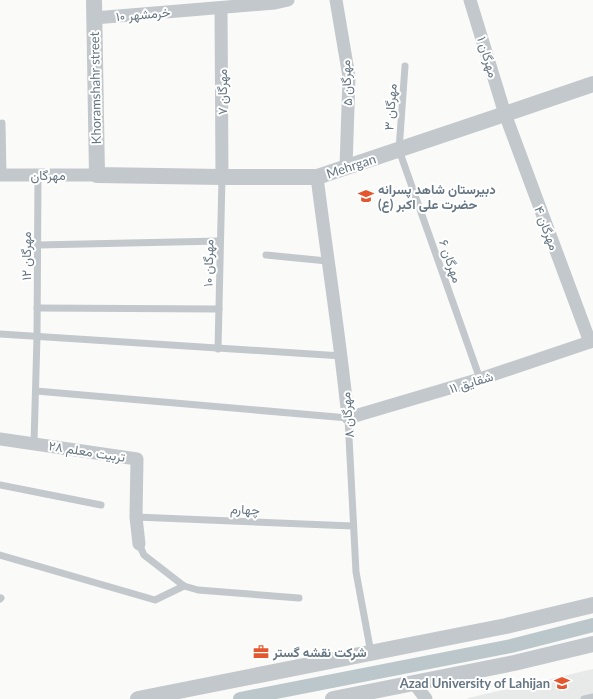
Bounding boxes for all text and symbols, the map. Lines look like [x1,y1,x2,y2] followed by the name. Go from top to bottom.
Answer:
[115,4,171,25] street label: خرمشهر ۱۰
[86,31,104,144] street label: Khoramshahr street
[473,34,502,80] street label: مهرگان ۱
[337,59,356,106] street label: مهرگان ۵
[214,69,231,115] street label: مهرگان ۷
[380,83,401,131] street label: مهرگان ۳
[324,151,378,181] street label: Mehrgan
[30,167,66,184] street label: مهرگان
[378,181,496,213] place label: دبیرستان شاهد پسرانه حضرت علی اکبر (ع)
[357,187,375,205] school or university icon: دبیرستان شاهد پسرانه حضرت علی اکبر (ع)
[530,204,563,253] street label: مهرگان ۴
[18,231,35,281] street label: مهرگان ۱۲
[435,237,466,285] street label: مهرگان ۶
[200,239,217,287] street label: مهرگان ۱۰
[447,368,495,397] street label: شقایق ۱۱
[337,391,358,439] street label: مهرگان ۸
[47,437,126,466] street label: تربیت معلم ۲۸
[230,500,261,520] street label: چهارم
[252,643,270,661] office icon: شرکت نقشه گستر
[272,644,367,661] place label: شرکت نقشه گستر
[553,674,571,692] school or university icon: Azad University of Lahijan
[399,675,550,691] place label: Azad University of Lahijan

